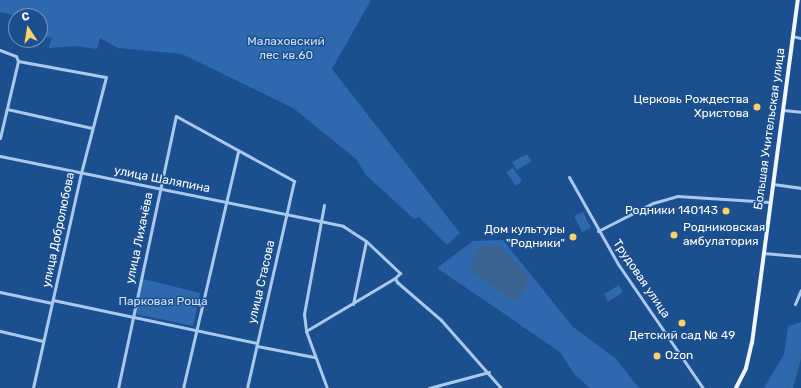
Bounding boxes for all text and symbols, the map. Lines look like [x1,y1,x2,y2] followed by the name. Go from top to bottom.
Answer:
[8,8,48,48] north arrow
[20,10,31,24] text: С
[247,35,325,63] park label: Малаховский лес кв.60
[751,47,789,211] street label: Большая Учительская улица
[633,93,749,121] place label: Церковь Рождества Христова
[752,102,762,112] marker: Церковь Рождества Христова
[113,164,211,196] street label: улица Шаляпина
[40,171,78,289] street label: улица Добролюбова
[123,191,157,285] street label: улица Лихачёва
[625,204,718,218] place label: Родники 140143
[721,206,731,216] marker: Родники 140143
[683,221,765,249] place label: Родниковская амбулатория
[485,223,565,251] place label: Дом культуры "Родники"
[668,229,680,241] marker: Родниковская амбулатория
[568,232,578,242] marker: Дом культуры "Родники"
[609,237,673,321] street label: Трудовая улица
[245,239,279,325] street label: улица Стасова
[118,295,208,309] park label: Парковая Роща
[677,318,687,328] marker: Детский сад № 49
[629,329,735,343] place label: Детский сад № 49
[665,349,693,363] place label: Ozon
[652,351,662,361] marker: Ozon

